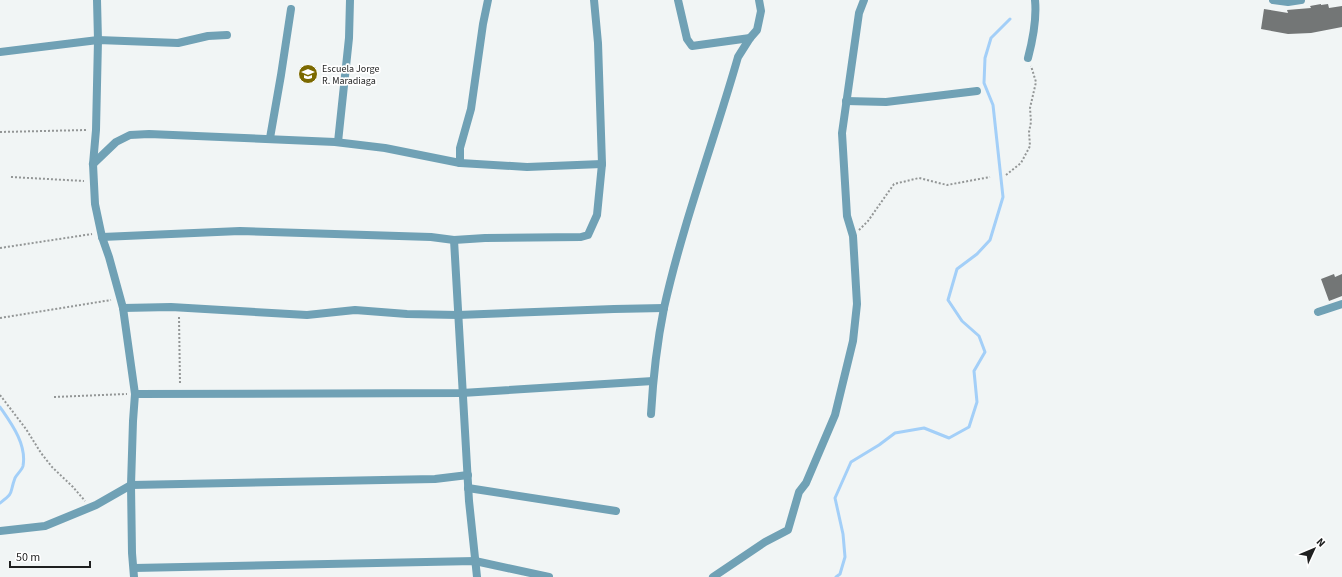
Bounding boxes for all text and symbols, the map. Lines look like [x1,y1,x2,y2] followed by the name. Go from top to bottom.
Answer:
[322,62,379,88] place label: Escuela Jorge R. Maradiaga
[297,63,319,85] school or university icon: Escuela Jorge R. Maradiaga
[1294,529,1334,569] north arrow
[1313,535,1329,550] text: N
[10,543,90,569] scale bar
[16,549,40,566] text: 50 m

